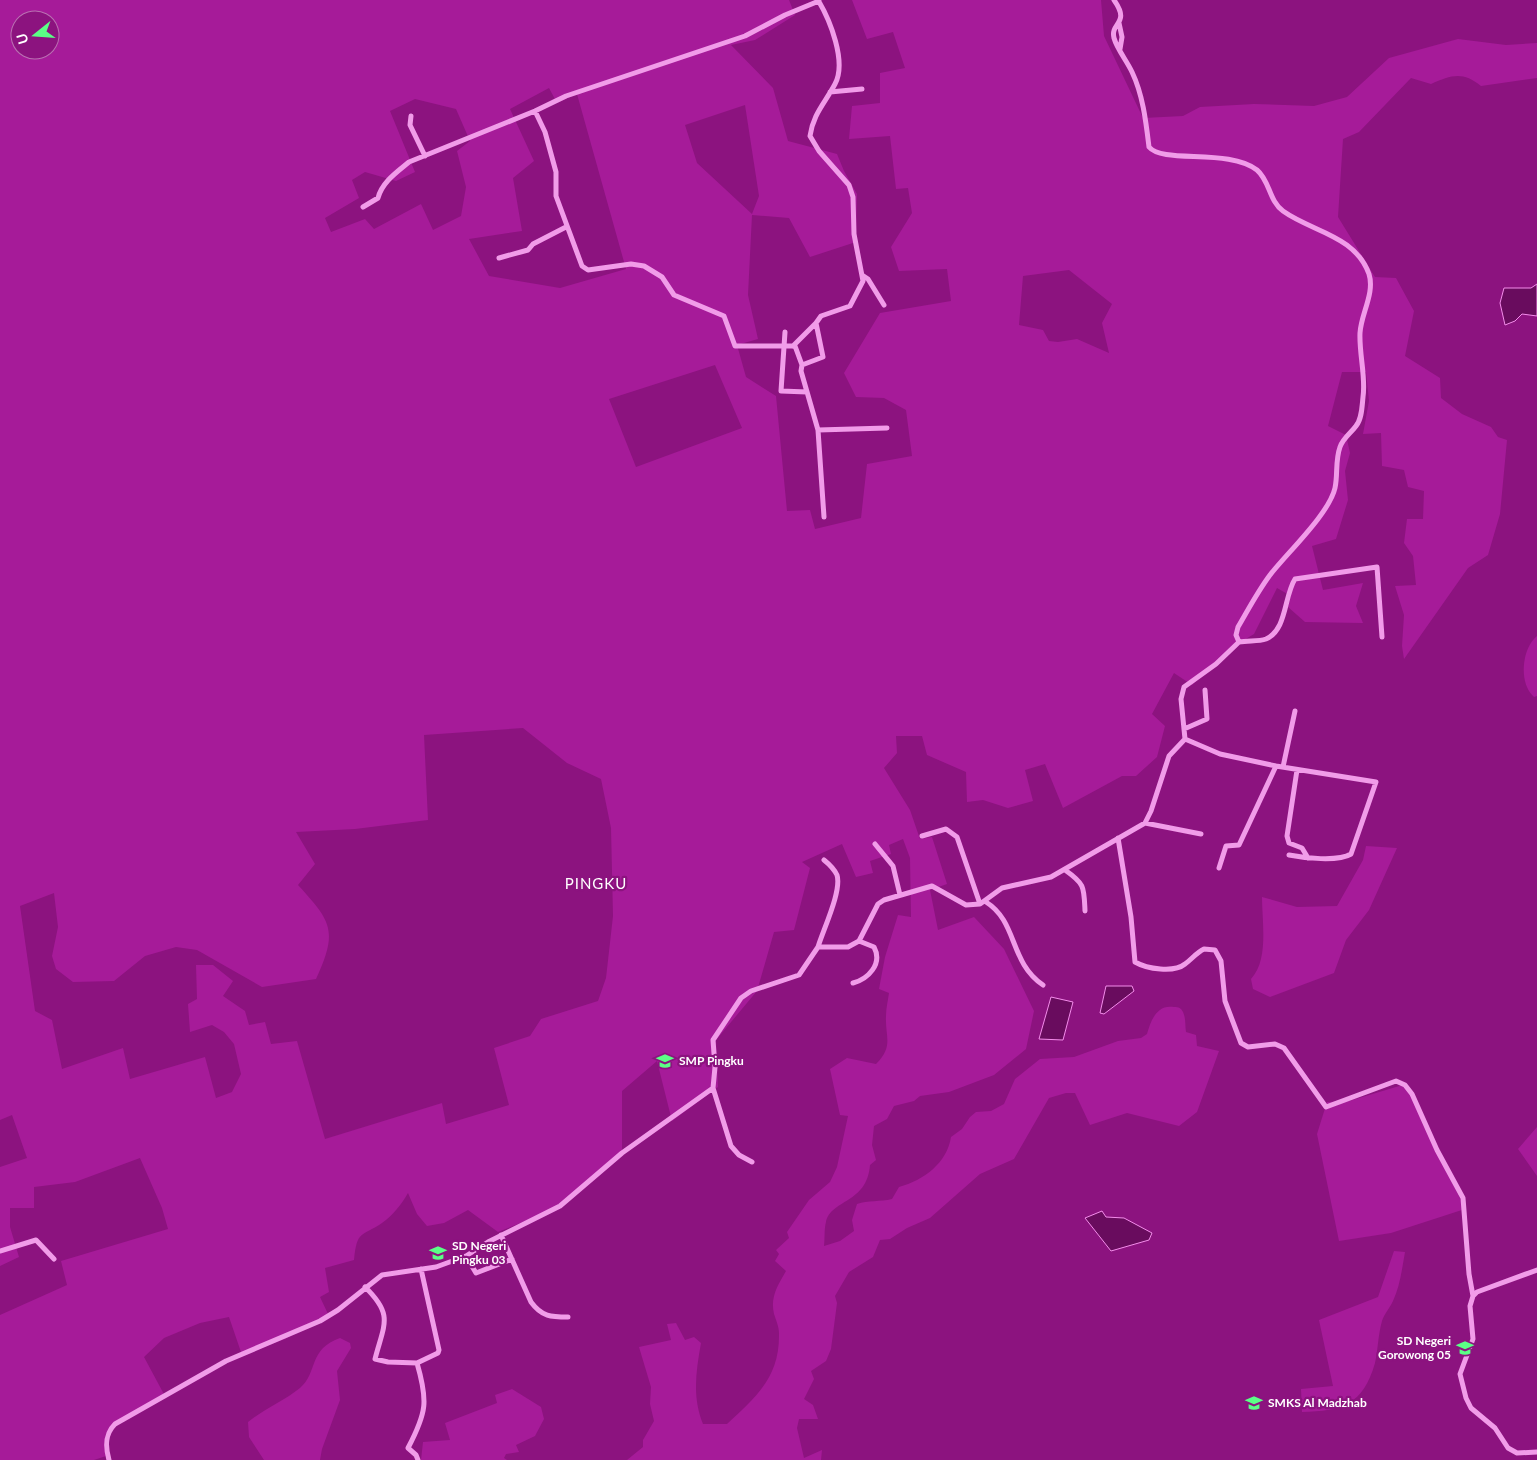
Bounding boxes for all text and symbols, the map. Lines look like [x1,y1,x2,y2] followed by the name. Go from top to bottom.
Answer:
[10,10,60,60] north arrow
[12,31,32,46] text: U
[565,874,627,892] district label: PINGKU
[655,1051,675,1071] school or university icon: SMP Pingku
[679,1053,744,1068] place label: SMP Pingku
[452,1238,506,1267] place label: SD Negeri Pingku 03
[428,1243,448,1263] school or university icon: SD Negeri Pingku 03
[1378,1333,1451,1362] place label: SD Negeri Gorowong 05
[1455,1338,1475,1358] school or university icon: SD Negeri Gorowong 05
[1244,1393,1264,1413] school or university icon: SMKS Al Madzhab
[1268,1395,1367,1410] place label: SMKS Al Madzhab

